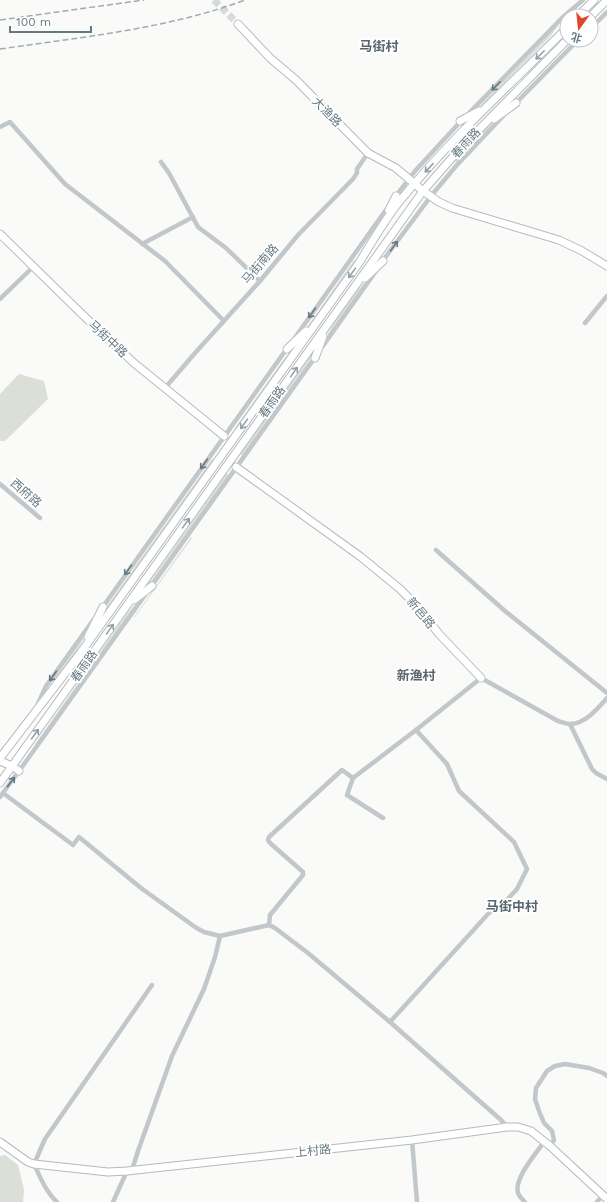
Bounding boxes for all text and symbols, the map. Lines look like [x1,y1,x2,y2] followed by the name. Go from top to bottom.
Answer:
[10,8,91,34] scale bar
[559,8,599,48] north arrow
[16,15,51,29] text: 100 m
[570,29,584,45] text: 北
[359,39,399,54] district label: 马街村
[535,50,544,60] one-way arrow
[491,81,501,91] one-way arrow
[309,94,345,130] street label: 大渔路
[449,125,483,161] street label: 春雨路
[424,163,434,173] one-way arrow
[239,241,281,287] street label: 马街南路
[390,241,398,252] one-way arrow
[348,267,356,278] one-way arrow
[308,308,316,319] one-way arrow
[86,318,130,360] street label: 马街中路
[290,366,298,377] one-way arrow
[256,383,288,421] street label: 春雨路
[240,418,248,429] one-way arrow
[200,459,208,470] one-way arrow
[8,476,44,510] street label: 西府路
[182,518,190,529] one-way arrow
[124,565,132,576] one-way arrow
[404,595,438,631] street label: 新邑路
[106,624,115,635] one-way arrow
[68,647,100,685] street label: 春雨路
[396,668,436,683] district label: 新渔村
[49,671,57,682] one-way arrow
[31,729,39,740] one-way arrow
[7,777,15,788] one-way arrow
[486,899,538,914] district label: 马街中村
[294,1142,332,1160] street label: 上村路

